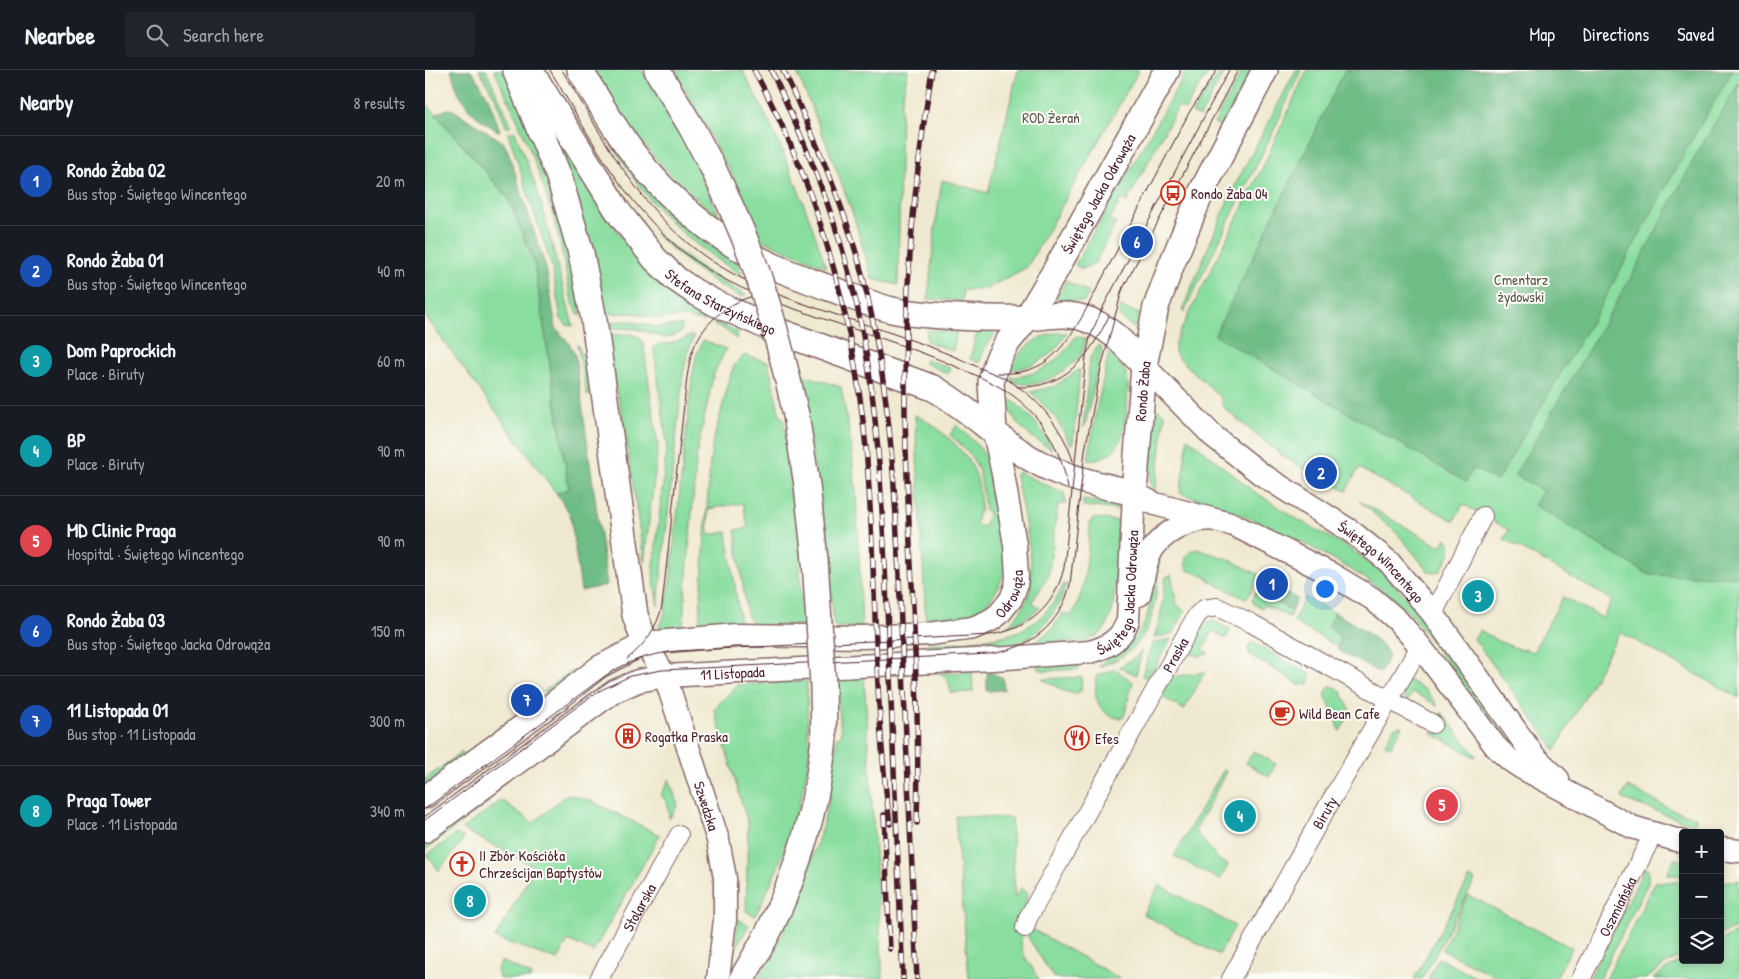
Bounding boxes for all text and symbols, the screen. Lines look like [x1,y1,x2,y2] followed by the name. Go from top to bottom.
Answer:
[125,12,475,57] search box
[25,19,95,51] text: Nearbee
[143,21,171,49] icon: search
[183,22,264,48] text: Search here
[1530,22,1555,47] text: Map
[1583,22,1649,47] text: Directions
[1677,22,1714,47] text: Saved
[20,88,73,117] text: Nearby
[353,92,405,114] text: 8 results
[1022,107,1080,128] park label: ROD Żerań
[1056,129,1140,257] street label: Świętego Jacka Odrowąża
[67,157,165,183] text: Rondo Żaba 02
[33,170,39,192] text: 1
[376,170,405,192] text: 20 m
[1160,180,1186,206] bus stop icon: Rondo Żaba 04
[67,183,247,205] text: Bus stop · Świętego Wincentego
[1191,183,1268,204] place label: Rondo Żaba 04
[1121,223,1153,261] pin: 6
[67,247,163,273] text: Rondo Żaba 01
[32,260,40,282] text: 2
[377,260,405,282] text: 40 m
[661,264,779,340] street label: Stefana Starzyńskiego
[1494,269,1549,307] park label: Cmentarz żydowski
[67,273,247,295] text: Bus stop · Świętego Wincentego
[67,337,176,363] text: Dom Paprockich
[32,350,40,372] text: 3
[377,350,405,372] text: 60 m
[1129,359,1155,422] street label: Rondo Żaba
[67,363,145,385] text: Place · Biruty
[67,427,86,453] text: BP
[33,440,39,462] text: 4
[377,440,405,462] text: 90 m
[67,453,145,475] text: Place · Biruty
[1305,454,1337,492] pin: 2
[1334,515,1429,607] street label: Świętego Wincentego
[67,517,176,543] text: MD Clinic Praga
[1093,529,1143,660] street label: Świętego Jacka Odrowąża
[33,530,39,552] text: 5
[377,530,405,552] text: 90 m
[67,543,244,565] text: Hospital · Świętego Wincentego
[1256,565,1288,603] pin: 1
[989,569,1027,622] street label: Odrowąża
[1312,576,1338,602] your location
[1462,577,1494,615] pin: 3
[67,607,165,633] text: Rondo Żaba 03
[33,620,39,642] text: 6
[371,620,405,642] text: 150 m
[67,633,270,655] text: Bus stop · Świętego Jacka Odrowąża
[1157,633,1193,676] street label: Praska
[700,660,765,685] street label: 11 Listopada
[511,681,543,719] pin: 7
[67,697,168,723] text: 11 Listopada 01
[1269,700,1295,726] cafe icon: Wild Bean Cafe
[1299,703,1380,724] place label: Wild Bean Cafe
[32,710,40,732] text: 7
[369,710,405,732] text: 300 m
[67,723,195,745] text: Bus stop · 11 Listopada
[615,723,641,749] building icon: Rogatka Praska
[1064,725,1090,751] restaurant icon: Efes
[645,726,728,747] place label: Rogatka Praska
[1095,728,1119,749] place label: Efes
[689,778,725,833] street label: Szwedzka
[1426,786,1458,824] pin: 5
[67,787,151,813] text: Praga Tower
[1307,792,1342,832] street label: Biruty
[1224,797,1256,835] pin: 4
[33,800,39,822] text: 8
[370,800,405,822] text: 340 m
[67,813,177,835] text: Place · 11 Listopada
[1679,829,1724,964] map controls
[1679,829,1724,874] button: +
[479,845,602,883] place label: II Zbór Kościóła Chrześcijan Baptystów
[449,851,475,877] church icon: II Zbór Kościóła Chrześcijan Baptystów
[1593,873,1641,940] street label: Oszmiańska
[1679,874,1724,919] button: −
[617,880,661,935] street label: Stolarska
[454,882,486,920] pin: 8
[1679,919,1724,964] button: layers

